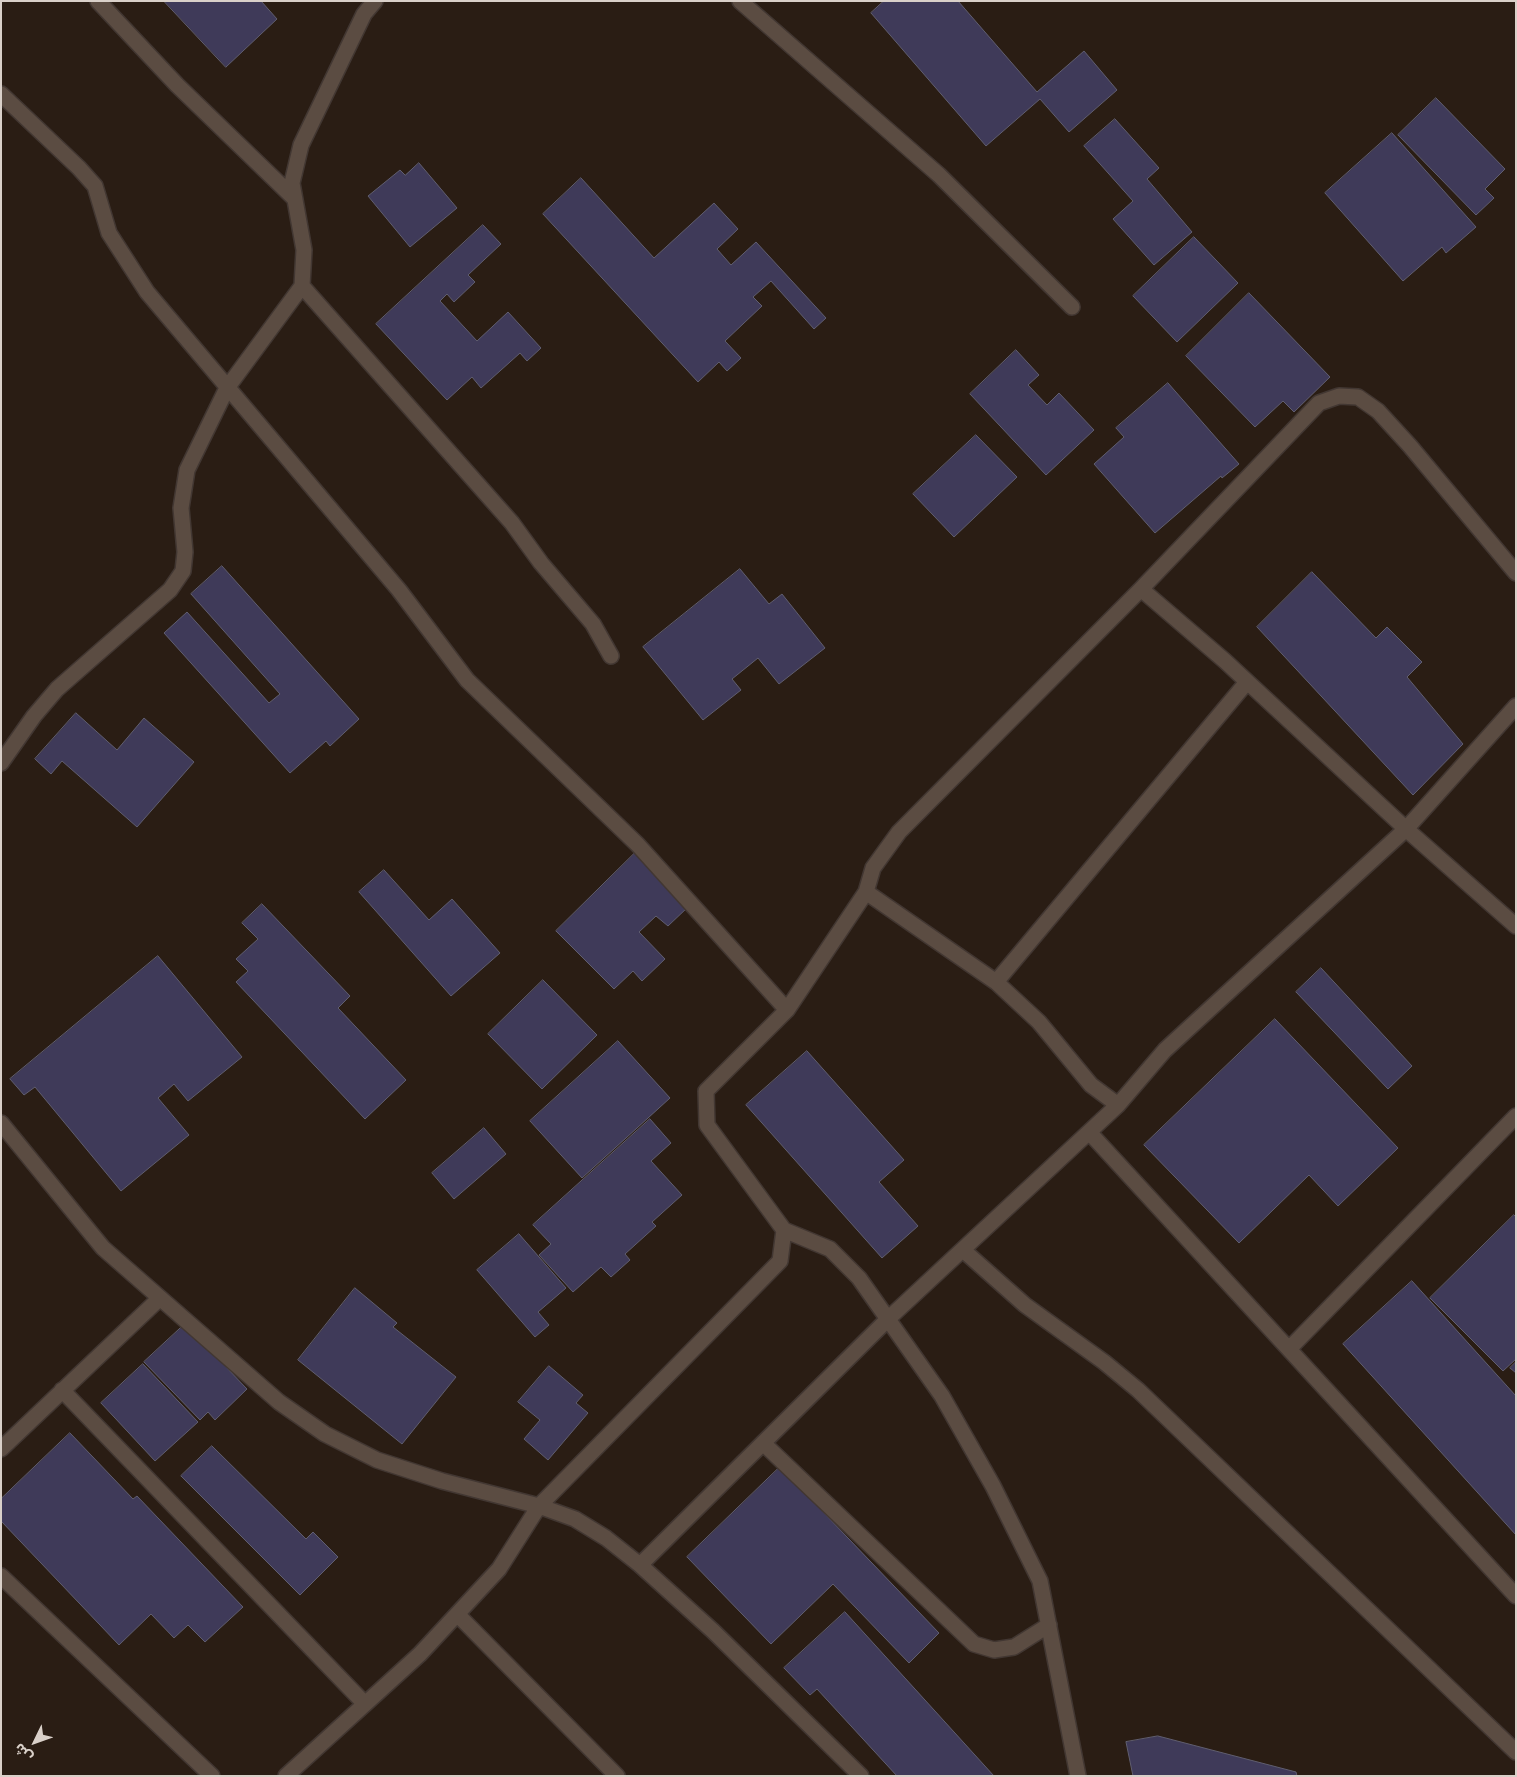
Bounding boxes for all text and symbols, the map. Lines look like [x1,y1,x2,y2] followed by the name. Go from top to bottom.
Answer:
[10,1717,60,1767] north arrow
[11,1740,36,1765] text: ش

